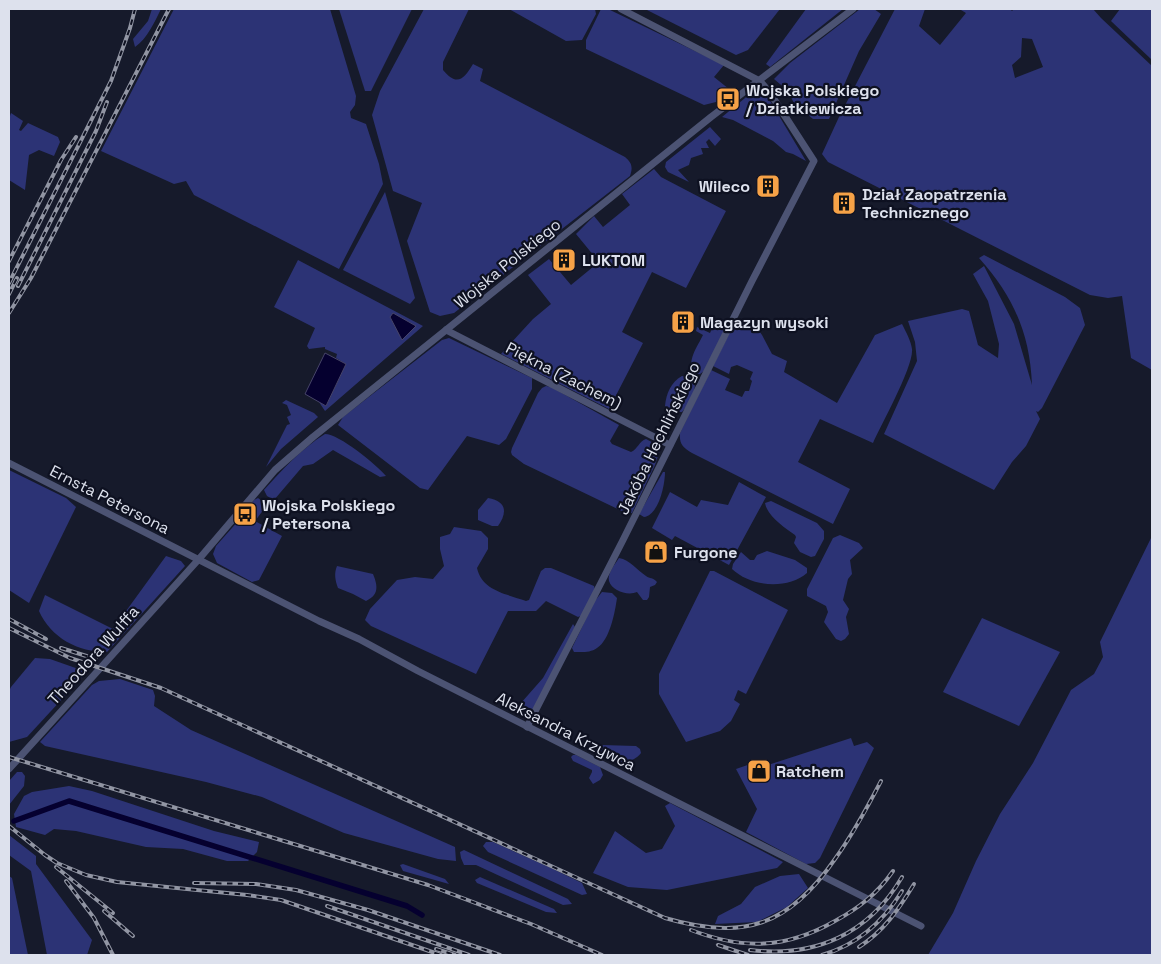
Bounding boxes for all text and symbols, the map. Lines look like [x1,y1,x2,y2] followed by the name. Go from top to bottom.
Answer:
[745,80,880,119] place label: Wojska Polskiego / Dziatkiewicza
[715,86,741,112] bus stop icon: Wojska Polskiego / Dziatkiewicza
[755,173,781,199] building icon: Wileco
[699,176,750,197] place label: Wileco
[862,184,1006,223] place label: Dział Zaopatrzenia Technicznego
[831,190,857,216] building icon: Dział Zaopatrzenia Technicznego
[450,214,565,313] street label: Wojska Polskiego
[551,247,577,273] building icon: LUKTOM
[582,250,645,271] place label: LUKTOM
[670,309,696,335] building icon: Magazyn wysoki
[700,312,829,333] place label: Magazyn wysoki
[502,337,625,414] street label: Piękna (Zachem)
[612,358,705,518] street label: Jakóba Hechlińskiego
[46,460,173,539] street label: Ernsta Petersona
[261,495,396,534] place label: Wojska Polskiego / Petersona
[232,501,258,527] bus stop icon: Wojska Polskiego / Petersona
[643,539,669,565] shop icon: Furgone
[674,542,738,563] place label: Furgone
[43,601,144,709] street label: Theodora Wulffa
[492,687,639,776] street label: Aleksandra Krzywca
[746,758,772,784] shop icon: Ratchem
[776,761,844,782] place label: Ratchem

